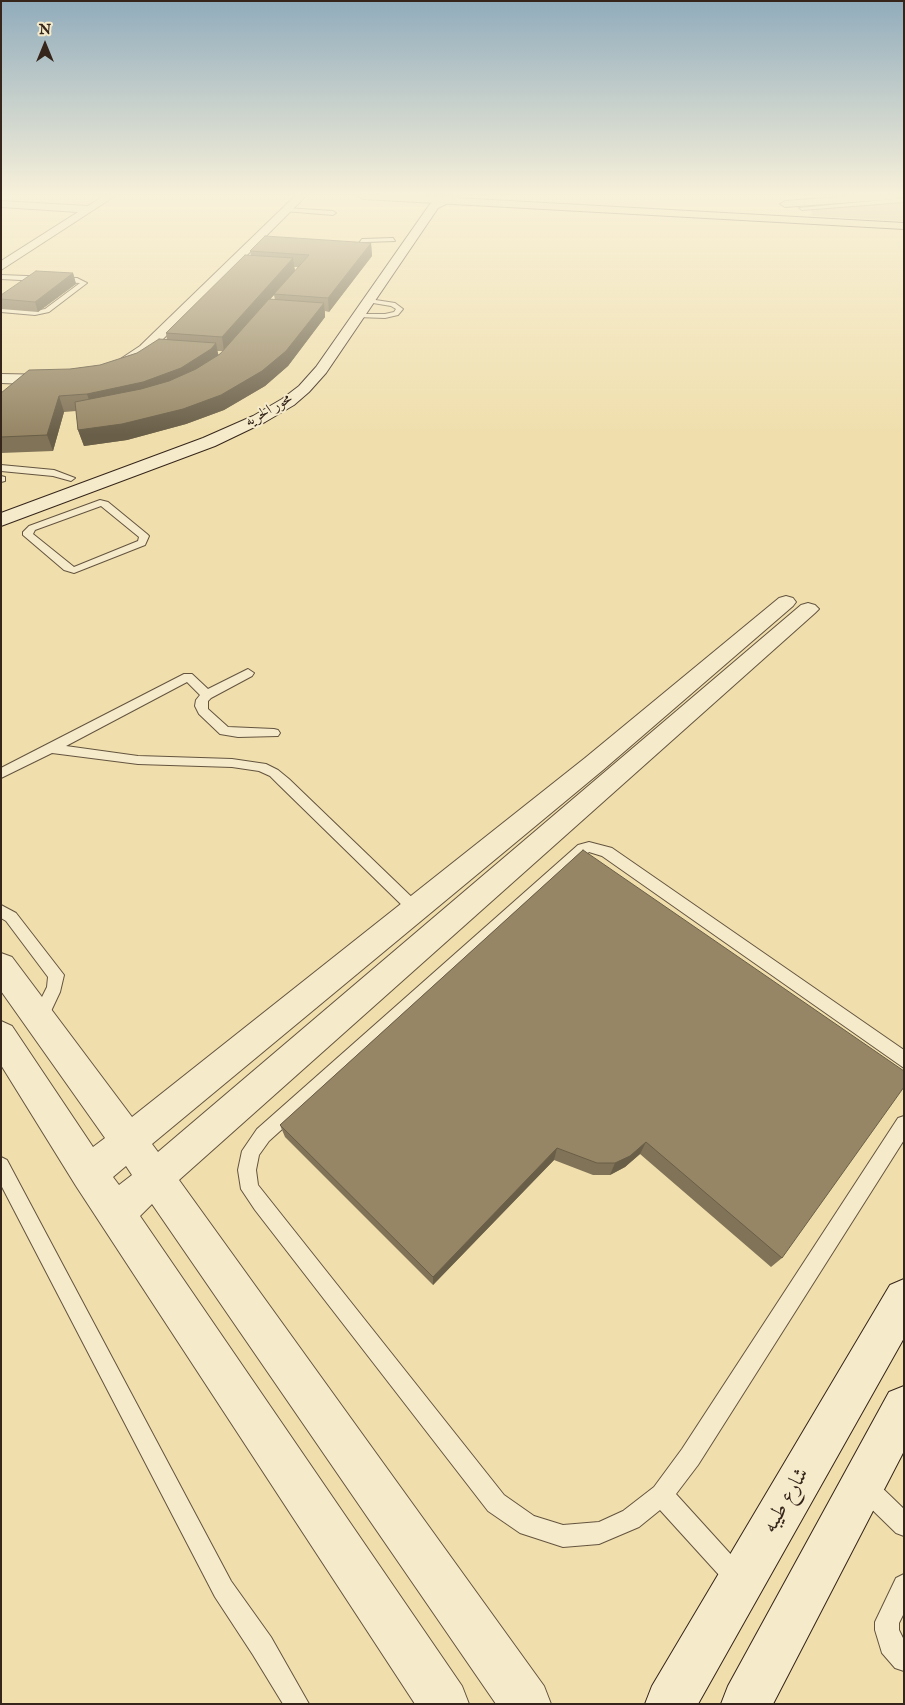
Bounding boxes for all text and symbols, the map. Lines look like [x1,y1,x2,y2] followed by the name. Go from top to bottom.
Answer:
[20,20,70,70] north arrow
[39,21,51,39] text: N
[242,390,296,432] street label: محور الحريه
[758,1464,816,1538] street label: شارع طيبه

